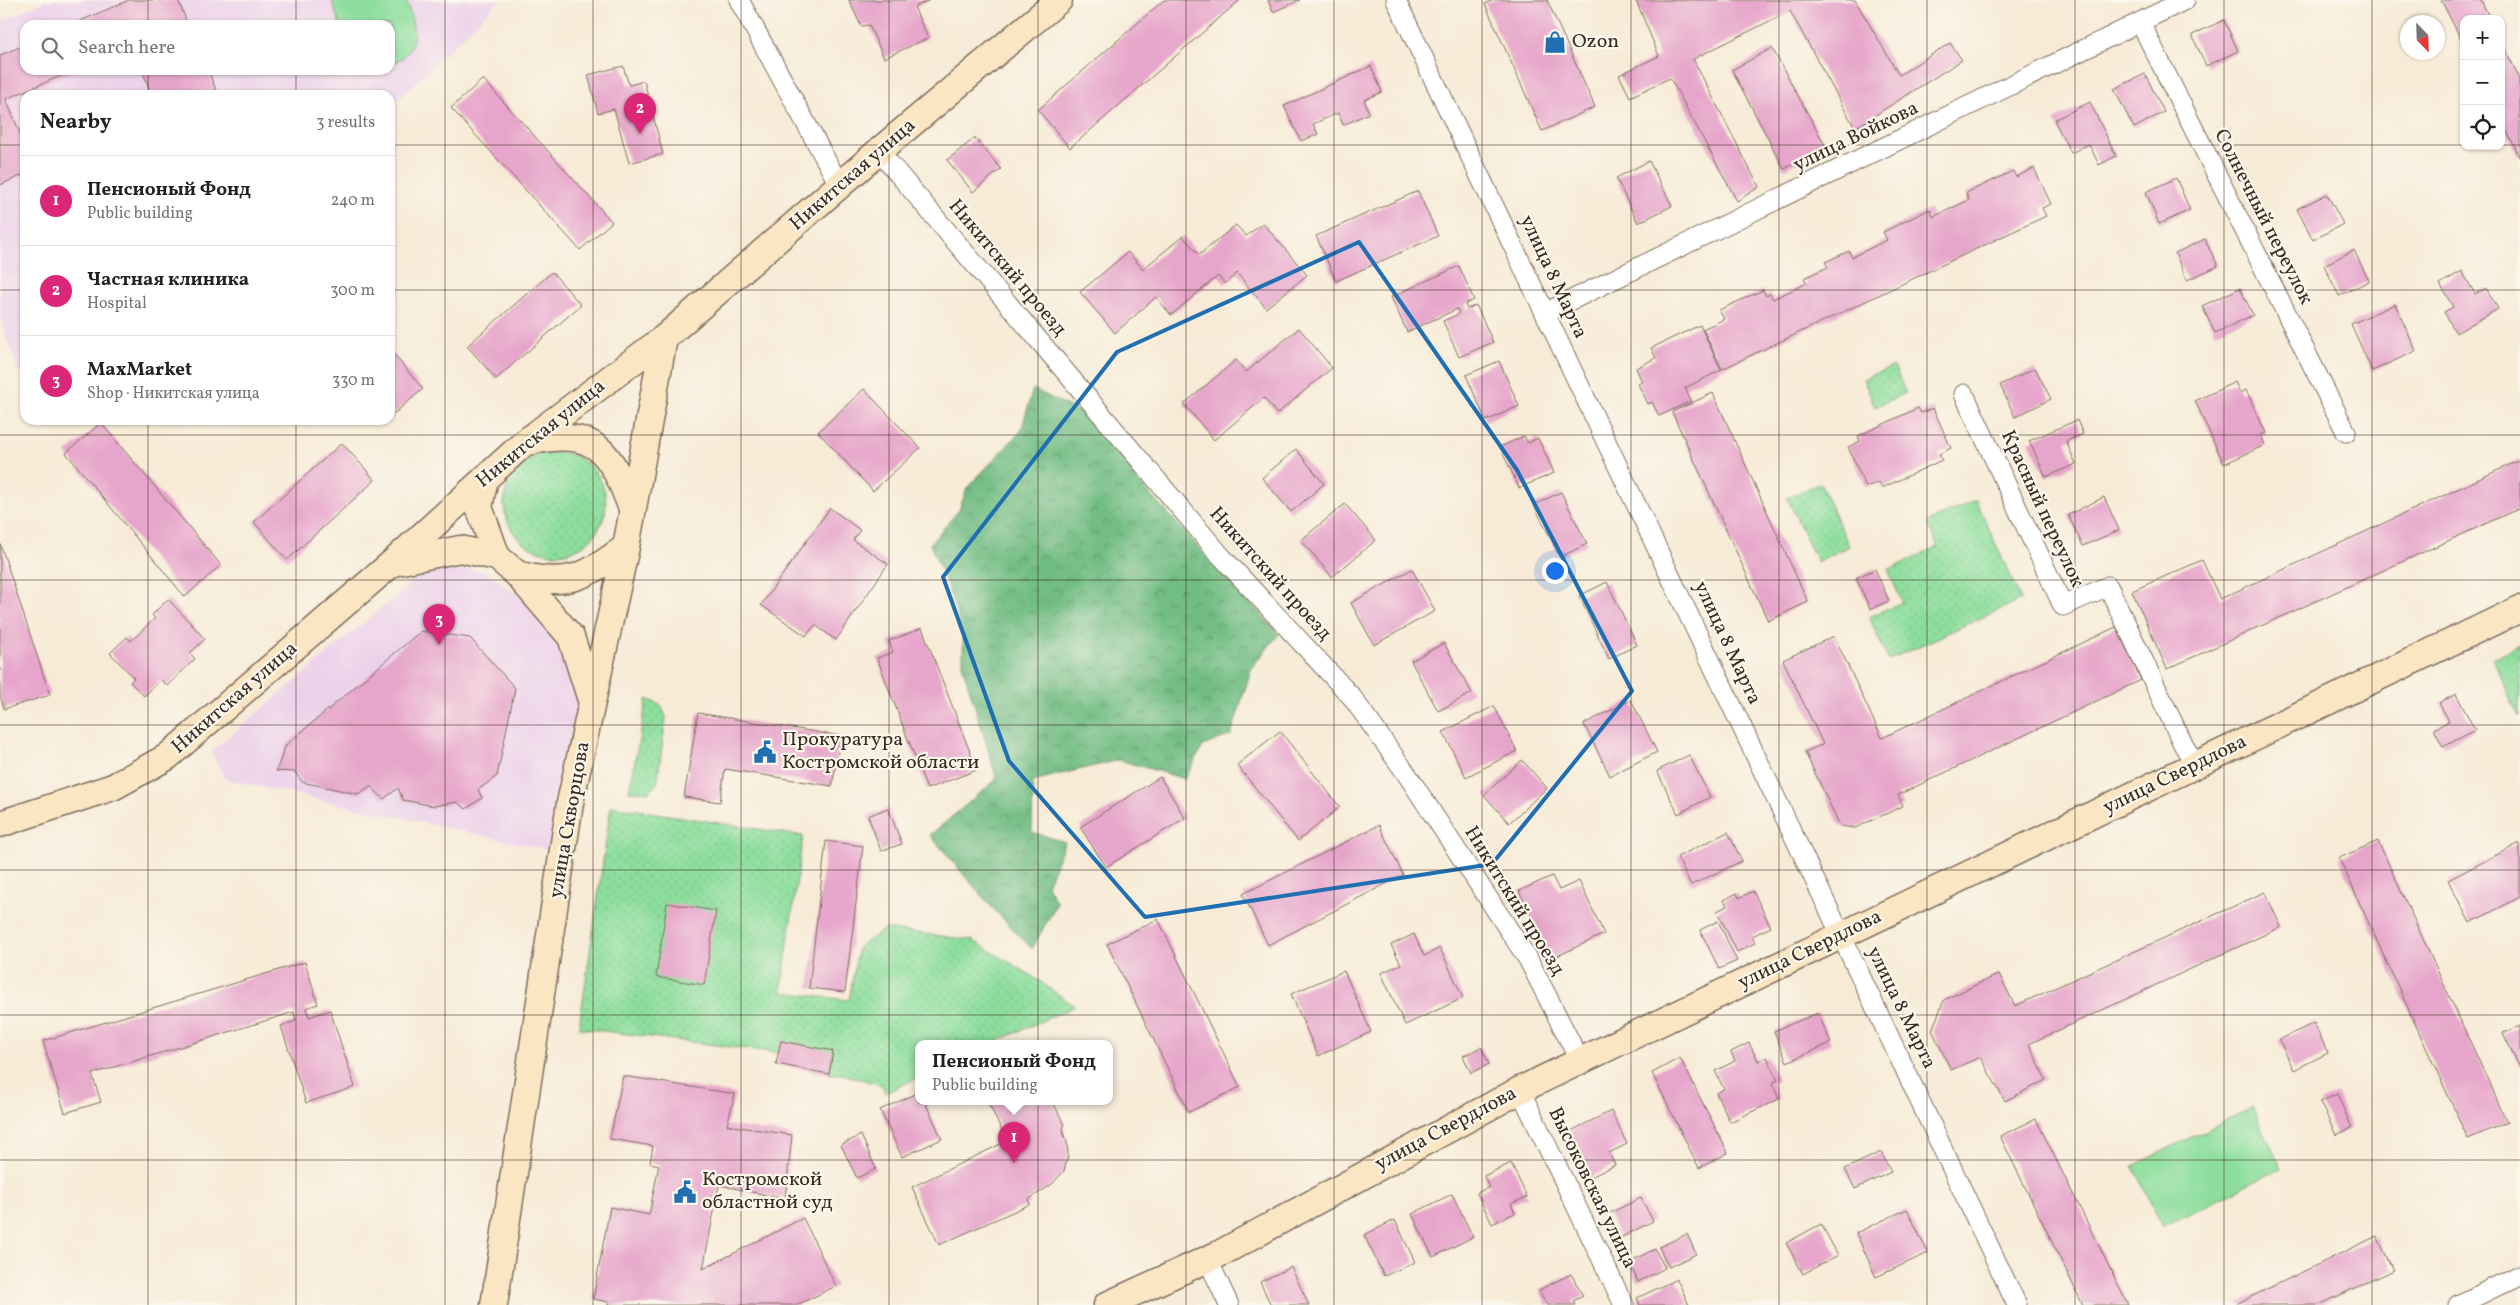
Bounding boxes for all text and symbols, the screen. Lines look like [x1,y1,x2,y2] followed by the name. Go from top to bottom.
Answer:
[2400,15,2445,60] north arrow
[2460,15,2505,150] map controls
[2460,15,2505,60] button: +
[20,20,395,75] search box
[1572,28,1619,56] place label: Ozon
[1542,29,1568,55] shop icon: Ozon
[38,34,66,62] icon: search
[78,35,175,61] text: Search here
[2460,60,2505,105] button: −
[624,93,656,134] pin: 2
[1789,95,1923,179] street label: улица Войкова
[2460,105,2505,150] button: locate
[40,108,111,137] text: Nearby
[316,112,375,134] text: 3 results
[784,112,922,238] street label: Никитская улица
[2207,124,2320,310] street label: Солнечный переулок
[87,177,251,203] text: Пенсионый Фонд
[53,190,59,212] text: 1
[331,190,375,212] text: 240 m
[941,193,1073,343] street label: Никитский проезд
[87,203,193,225] text: Public building
[1512,211,1594,343] street label: улица 8 Марта
[87,267,249,293] text: Частная клиника
[52,280,60,302] text: 2
[330,280,375,302] text: 300 m
[87,293,147,315] text: Hospital
[87,357,192,383] text: MaxMarket
[52,370,60,392] text: 3
[332,370,375,392] text: 330 m
[470,373,612,495] street label: Никитская улица
[87,383,260,405] text: Shop · Никитская улица
[1993,426,2091,593] street label: Красный переулок
[1202,501,1338,647] street label: Никитский проезд
[1542,558,1568,584] your location
[1686,577,1768,709] street label: улица 8 Марта
[423,604,455,645] pin: 3
[166,635,304,761] street label: Никитская улица
[782,726,979,777] place label: Прокуратура Костромской области
[2098,728,2252,822] street label: улица Свердлова
[542,739,598,901] street label: улица Скворцова
[752,739,778,765] public building icon: Прокуратура Костромской области
[1457,821,1571,981] street label: Никитский проезд
[1733,903,1887,997] street label: улица Свердлова
[1859,942,1943,1074] street label: улица 8 Марта
[915,1040,1113,1105] popup
[932,1049,1096,1075] text: Пенсионый Фонд
[932,1075,1038,1097] text: Public building
[1370,1080,1522,1178] street label: улица Свердлова
[1541,1103,1643,1273] street label: Высоковская улица
[998,1122,1030,1163] pin: 1
[702,1166,833,1217] place label: Костромской областной суд
[672,1179,698,1205] public building icon: Костромской областной суд

